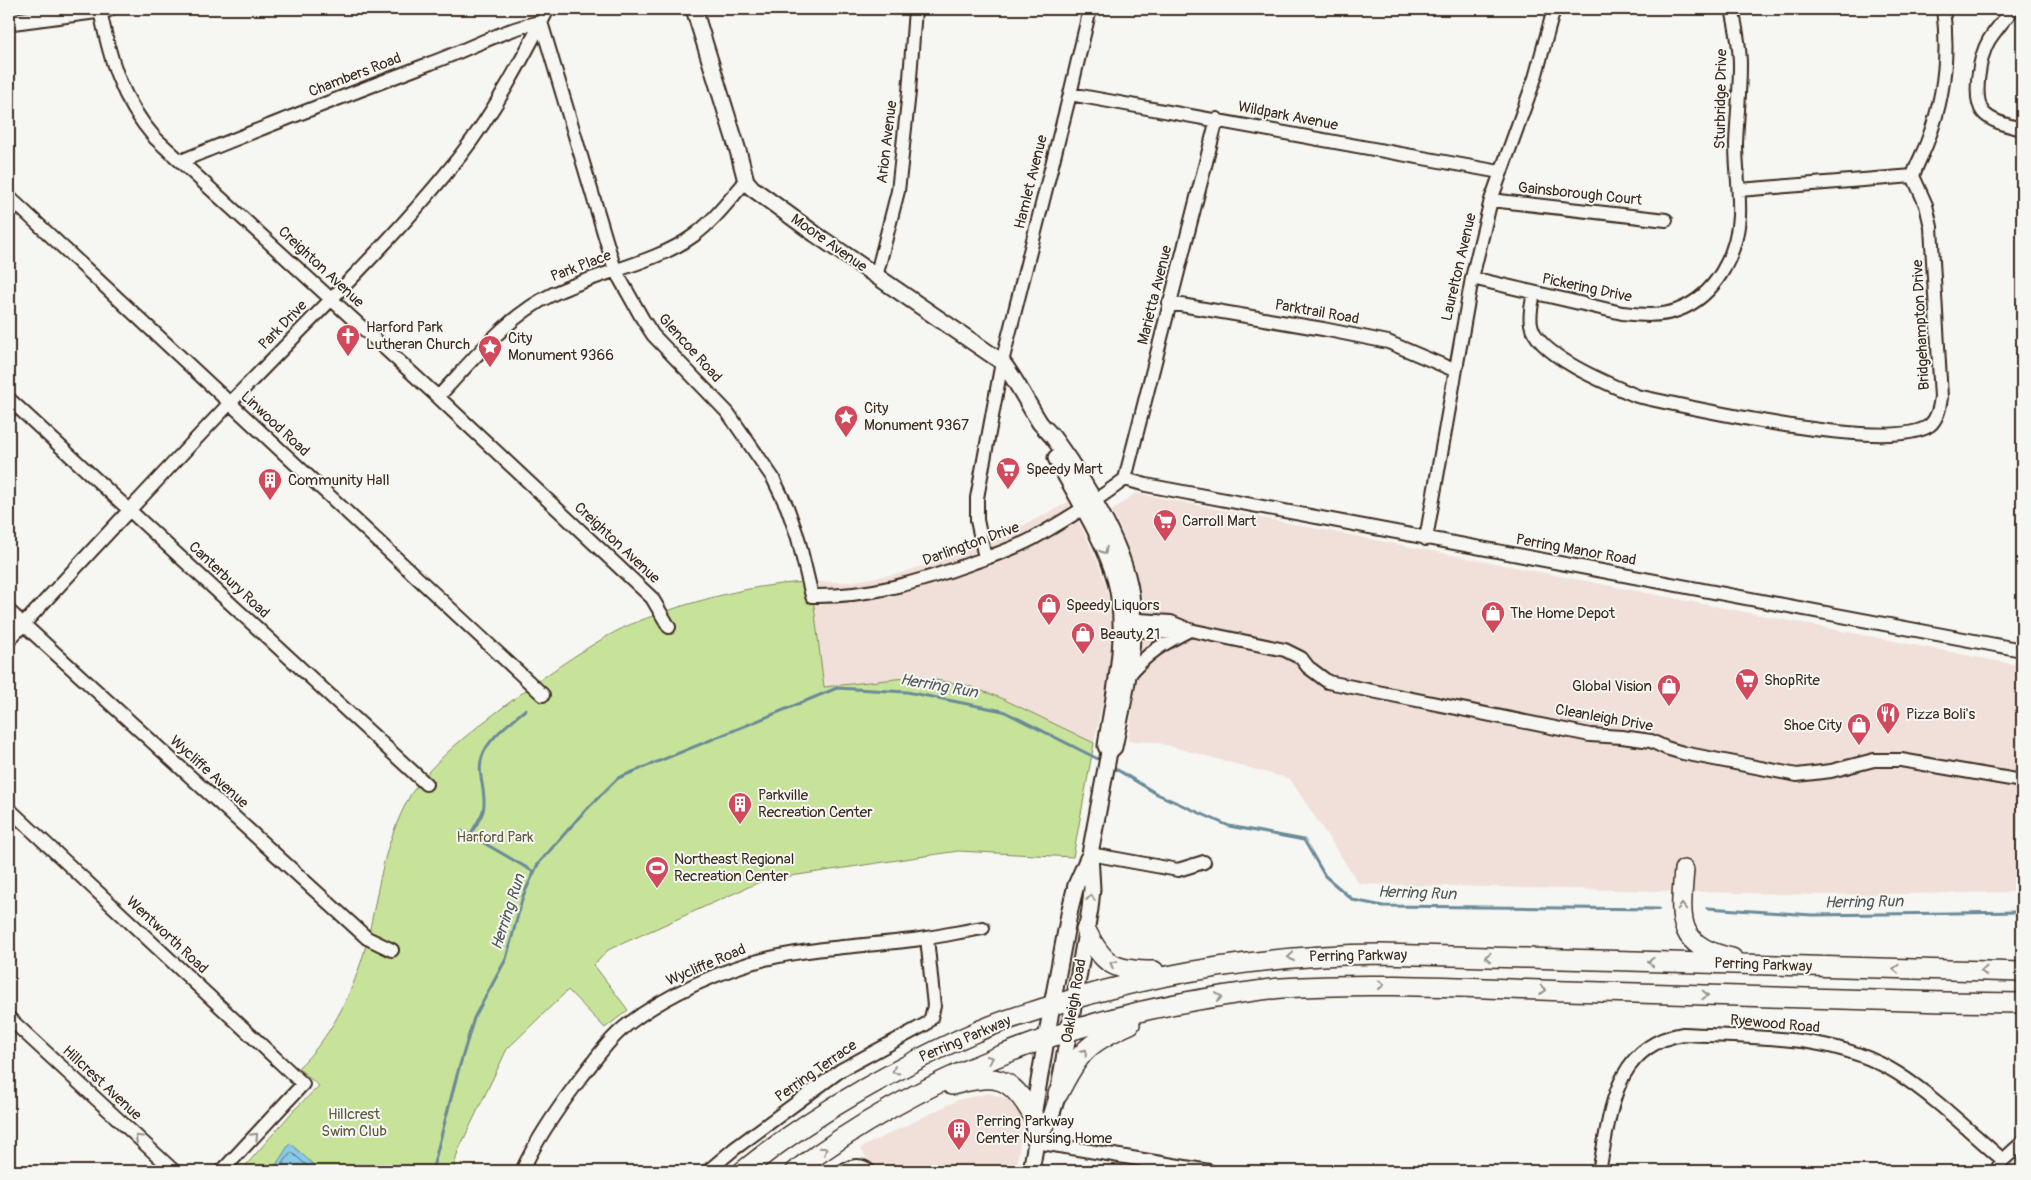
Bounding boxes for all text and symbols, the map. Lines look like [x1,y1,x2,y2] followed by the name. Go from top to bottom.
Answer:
[1711,48,1731,149] street label: Sturbridge Drive
[306,49,404,101] street label: Chambers Road
[1236,97,1340,135] street label: Wildpark Avenue
[872,99,902,185] street label: Arion Avenue
[1010,132,1052,231] street label: Hamlet Avenue
[1517,178,1644,210] street label: Gainsborough Court
[787,210,871,277] street label: Moore Avenue
[1437,210,1481,323] street label: Laurelton Avenue
[274,222,368,312] street label: Creighton Avenue
[1133,243,1177,347] street label: Marietta Avenue
[548,246,615,286] street label: Park Place
[1908,259,1934,391] street label: Bridgehampton Drive
[1540,269,1634,307] street label: Pickering Drive
[1273,295,1361,329] street label: Parktrail Road
[255,296,312,354] street label: Park Drive
[654,310,726,386] street label: Glencoe Road
[366,318,470,354] place label: Harford Park Lutheran Church
[335,323,361,357] church icon: Harford Park Lutheran Church
[508,329,614,365] place label: City Monument 9366
[477,334,503,368] place icon: City Monument 9366
[237,387,313,461] street label: Linwood Road
[864,399,969,435] place label: City Monument 9367
[833,404,859,438] place icon: City Monument 9367
[995,456,1021,490] supermarket icon: Speedy Mart
[1026,460,1104,479] place label: Speedy Mart
[257,467,283,501] building icon: Community Hall
[288,471,390,490] place label: Community Hall
[570,498,664,588] street label: Creighton Avenue
[1152,508,1178,542] supermarket icon: Carroll Mart
[1182,512,1257,531] place label: Carroll Mart
[920,517,1023,570] street label: Darlington Drive
[1514,530,1638,570] street label: Perring Manor Road
[185,538,273,622] street label: Canterbury Road
[1098,546,1109,555] one-way arrow
[1036,592,1062,626] shop icon: Speedy Liquors
[1066,596,1160,615] place label: Speedy Liquors
[1480,600,1506,634] shop icon: The Home Depot
[1510,604,1616,623] place label: The Home Depot
[1070,621,1096,655] shop icon: Beauty 21
[1100,625,1160,644] place label: Beauty 21
[1734,667,1760,701] supermarket icon: ShopRite
[899,669,980,703] water label: Herring Run
[1764,671,1820,690] place label: ShopRite
[1656,673,1682,707] shop icon: Global Vision
[1572,677,1652,696] place label: Global Vision
[1554,700,1655,736] street label: Cleanleigh Drive
[1875,701,1901,735] restaurant icon: Pizza Boli's
[1906,705,1976,724] place label: Pizza Boli's
[1846,712,1872,746] shop icon: Shoe City
[1783,716,1843,735] place label: Shoe City
[166,732,253,813] street label: Wycliffe Avenue
[758,786,873,822] place label: Parkville Recreation Center
[727,791,753,825] building icon: Parkville Recreation Center
[457,828,534,847] park label: Harford Park
[674,850,794,886] place label: Northeast Regional Recreation Center
[644,855,670,889] sports icon: Northeast Regional Recreation Center
[486,871,530,952] water label: Herring Run
[1377,882,1457,904] water label: Herring Run
[1825,891,1904,913] water label: Herring Run
[122,892,212,978] street label: Wentworth Road
[1085,894,1096,902] one-way arrow
[1677,903,1687,910] one-way arrow
[663,940,749,990] street label: Wycliffe Road
[1309,946,1408,966] street label: Perring Parkway
[1287,952,1295,963] one-way arrow
[1484,952,1492,962] one-way arrow
[1714,954,1813,976] street label: Perring Parkway
[1057,957,1091,1045] street label: Oakleigh Road
[1647,957,1654,967] one-way arrow
[1109,960,1118,970] one-way arrow
[1892,964,1900,975] one-way arrow
[1979,966,1987,977] one-way arrow
[1377,980,1385,990] one-way arrow
[1540,985,1547,995] one-way arrow
[1702,990,1710,1000] one-way arrow
[1214,992,1223,1002] one-way arrow
[916,1011,1014,1067] street label: Perring Parkway
[1729,1011,1821,1037] street label: Ryewood Road
[771,1035,861,1106] street label: Perring Terrace
[58,1041,146,1125] street label: Hillcrest Avenue
[1078,1049,1087,1058] one-way arrow
[985,1055,994,1065] one-way arrow
[891,1065,900,1075] one-way arrow
[321,1105,387,1141] park label: Hillcrest Swim Club
[976,1112,1113,1148] place label: Perring Parkway Center Nursing Home
[946,1117,972,1151] building icon: Perring Parkway Center Nursing Home
[249,1132,258,1141] one-way arrow
[134,1135,143,1144] one-way arrow
[818,1147,828,1156] one-way arrow

